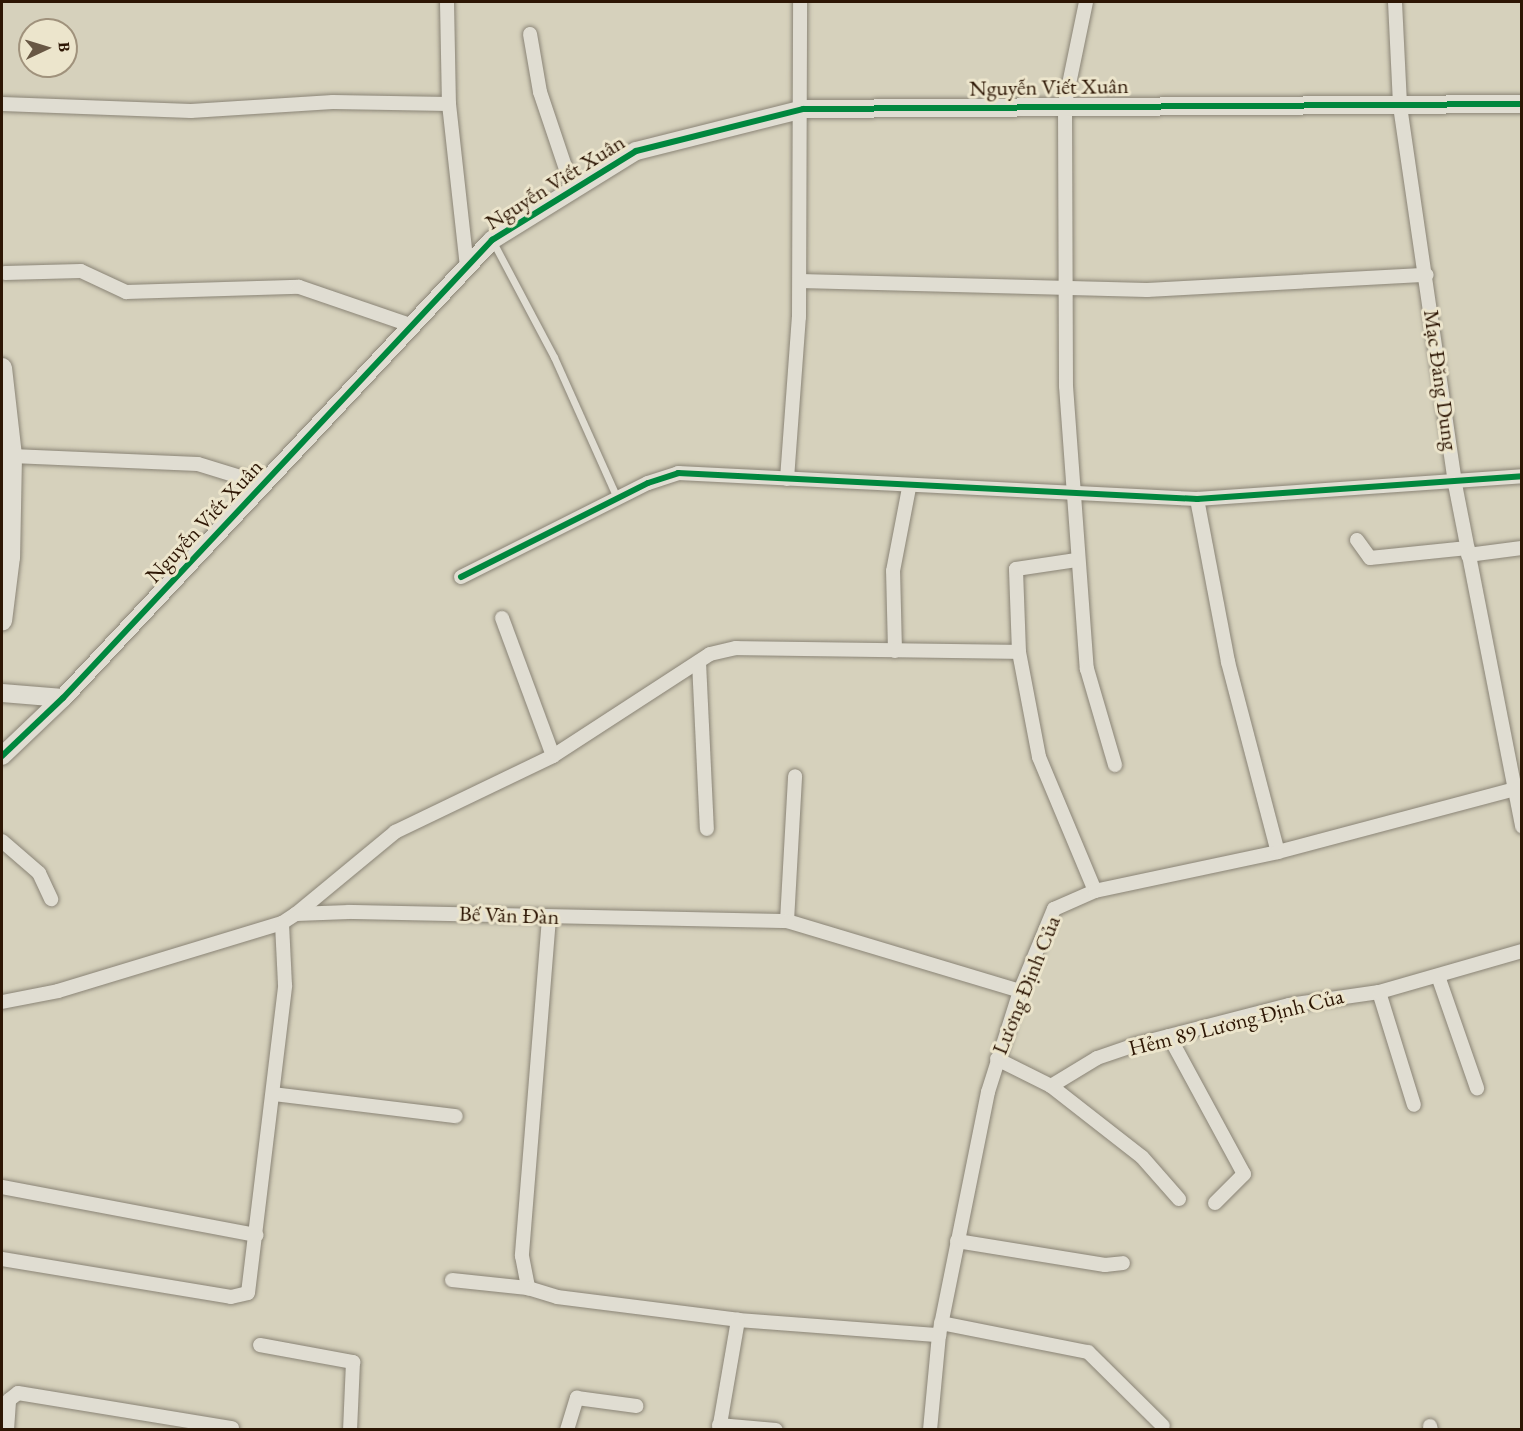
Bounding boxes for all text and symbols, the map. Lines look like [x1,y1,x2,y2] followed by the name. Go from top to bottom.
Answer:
[18,18,78,78] north arrow
[54,41,75,53] text: B
[969,72,1129,102] street label: Nguyễn Viết Xuân
[480,129,630,235] street label: Nguyễn Viết Xuân
[1418,308,1464,452] street label: Mạc Đăng Dung
[140,454,268,588] street label: Nguyễn Viết Xuân
[458,900,560,930] street label: Bế Văn Đàn
[986,912,1066,1058] street label: Lương Định Của
[1126,983,1346,1061] street label: Hẻm 89 Lương Định Của

